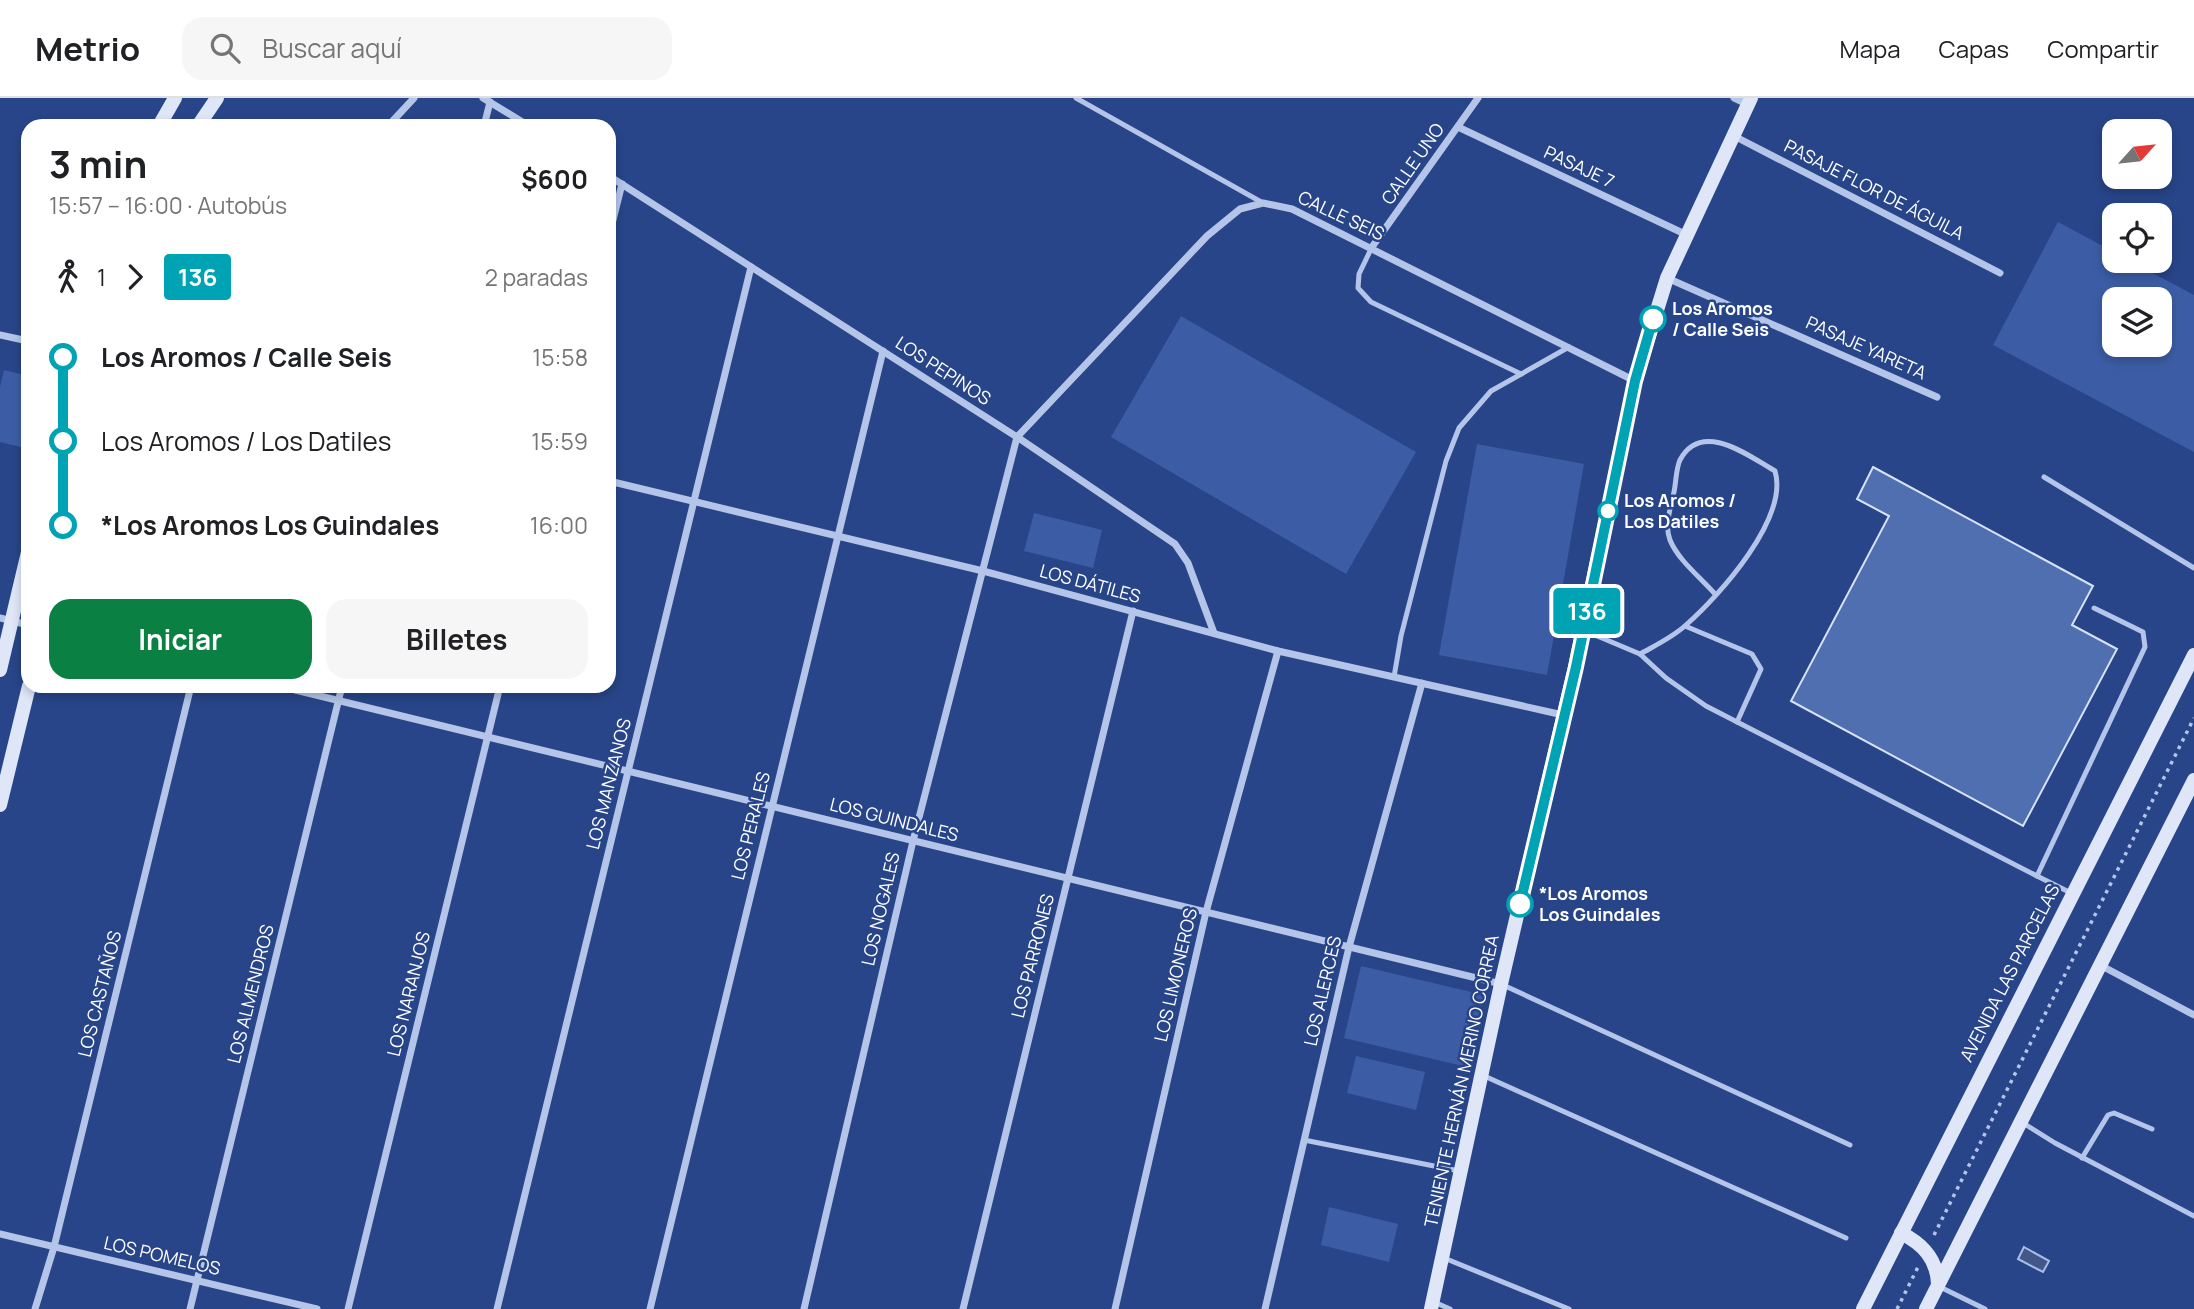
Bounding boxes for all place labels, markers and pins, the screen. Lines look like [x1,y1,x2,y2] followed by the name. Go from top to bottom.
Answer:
[1672,296,1773,341] place label: Los Aromos / Calle Seis
[1640,306,1666,332] marker: Los Aromos / Calle Seis
[1624,488,1736,533] place label: Los Aromos / Los Datiles
[1598,501,1618,521] marker: Los Aromos / Los Datiles
[1539,881,1661,926] place label: *Los Aromos Los Guindales
[1507,891,1533,917] marker: *Los Aromos Los Guindales

